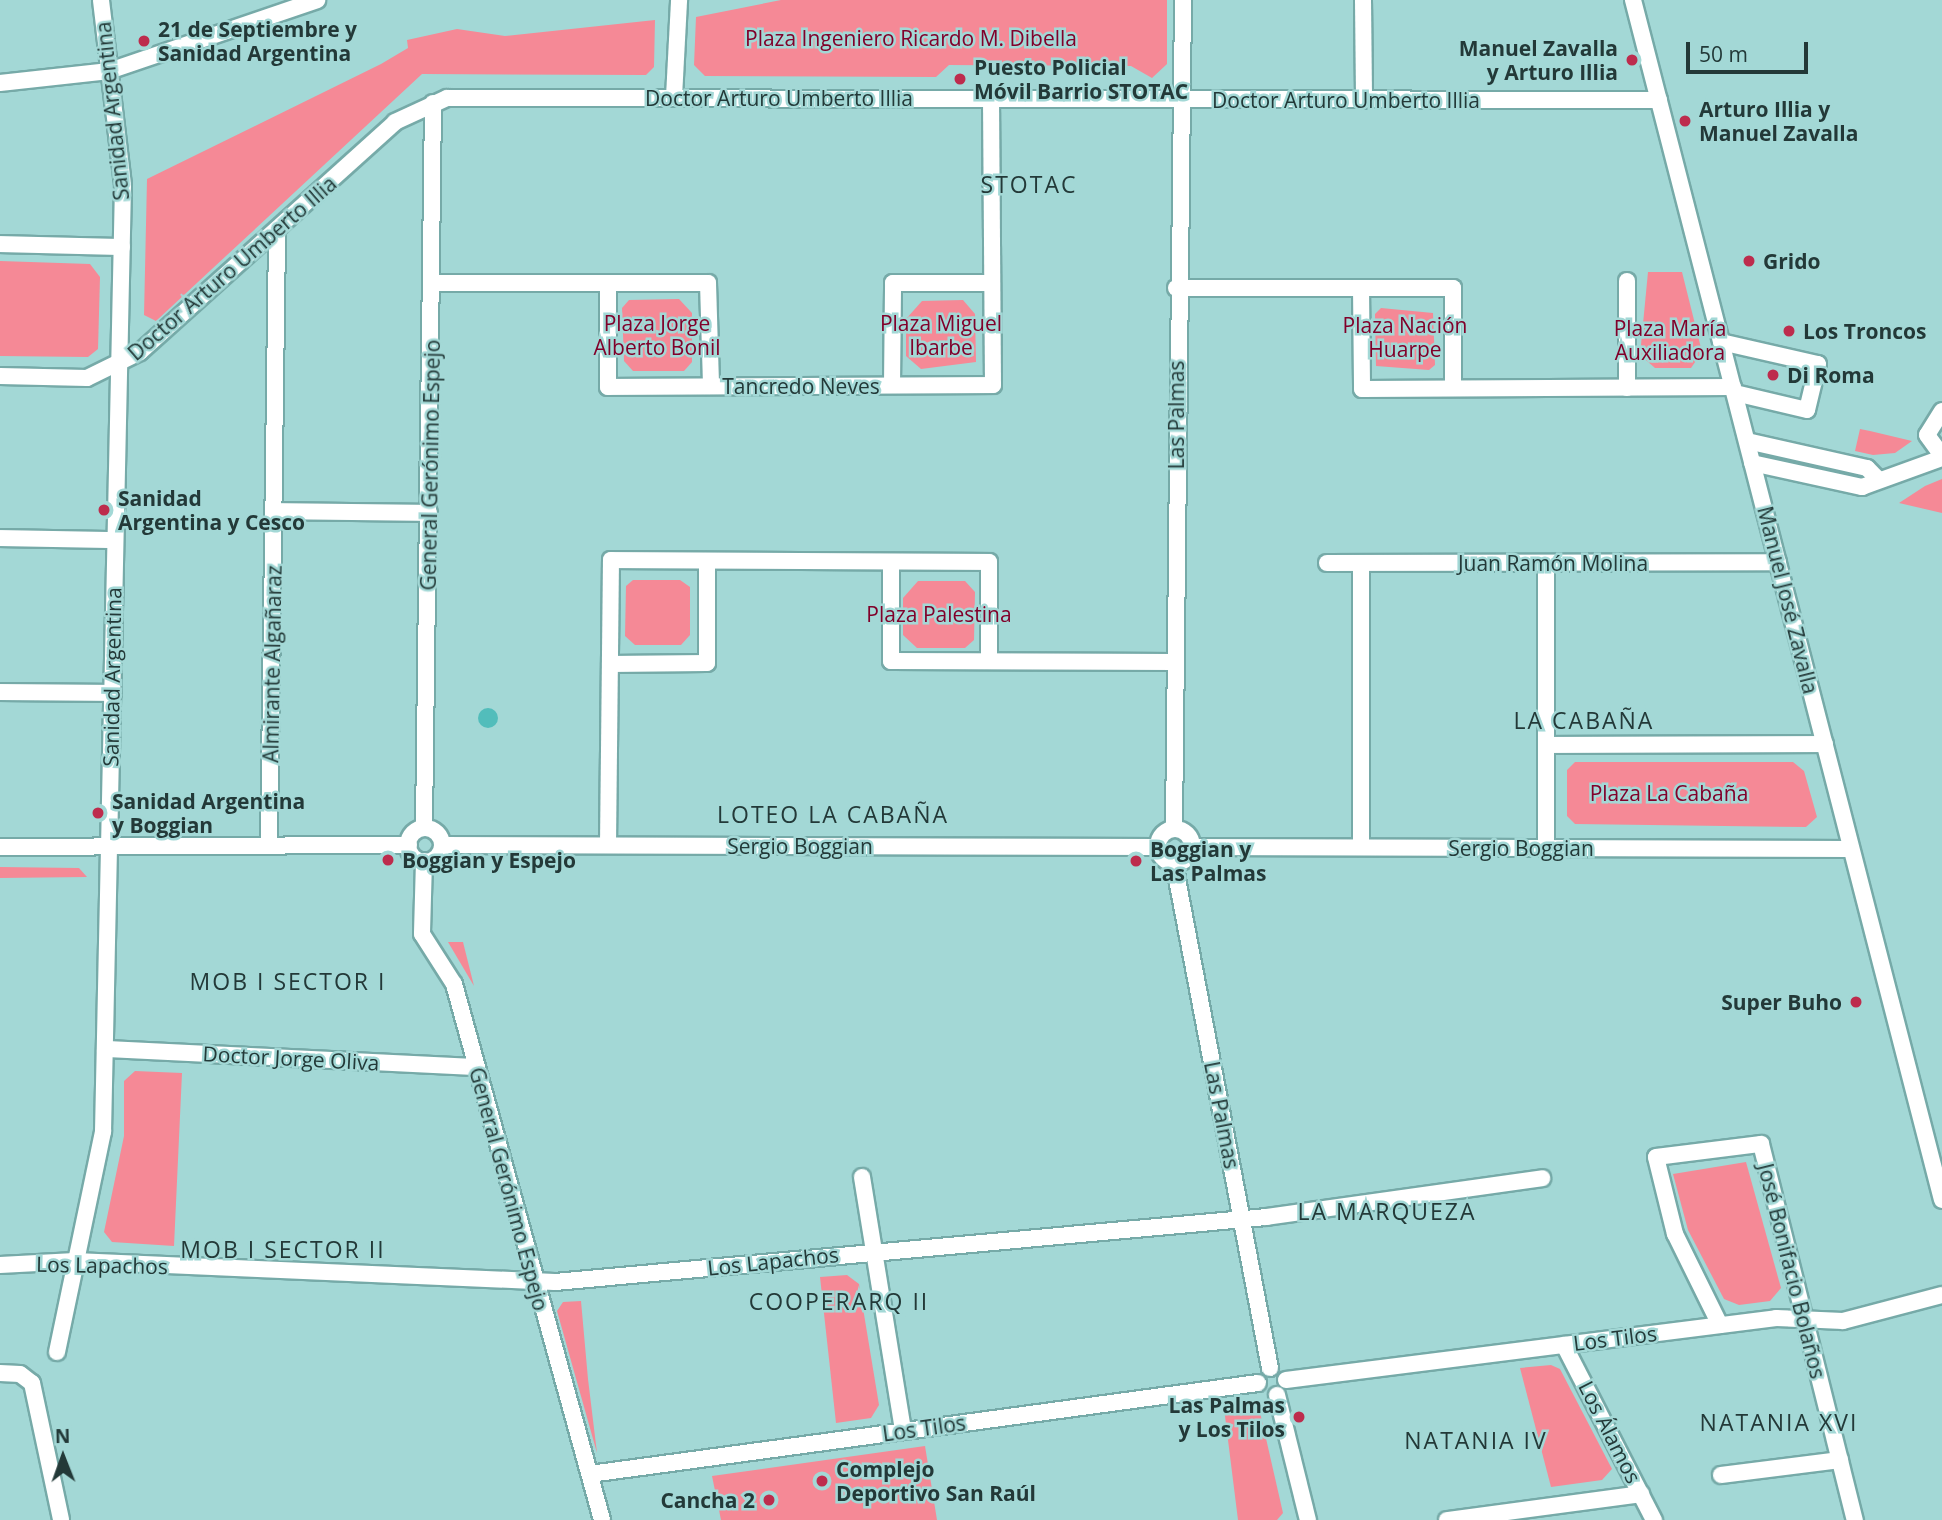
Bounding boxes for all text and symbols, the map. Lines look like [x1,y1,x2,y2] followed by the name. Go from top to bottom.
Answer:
[158,16,357,66] place label: 21 de Septiembre y Sanidad Argentina
[90,20,134,202] street label: Sanidad Argentina
[745,25,1077,51] park label: Plaza Ingeniero Ricardo M. Dibella
[1690,28,1812,72] scale bar
[136,33,152,49] marker: 21 de Septiembre y Sanidad Argentina
[1459,35,1618,85] place label: Manuel Zavalla y Arturo Illia
[1699,40,1748,68] text: 50 m
[1624,52,1640,68] marker: Manuel Zavalla y Arturo Illia
[974,54,1188,104] place label: Puesto Policial Móvil Barrio STOTAC
[952,71,968,87] marker: Puesto Policial Móvil Barrio STOTAC
[645,85,913,111] street label: Doctor Arturo Umberto Illia
[1212,87,1480,113] street label: Doctor Arturo Umberto Illia
[1699,96,1858,146] place label: Arturo Illia y Manuel Zavalla
[1677,113,1693,129] marker: Arturo Illia y Manuel Zavalla
[981,170,1077,198] district label: STOTAC
[123,171,341,365] street label: Doctor Arturo Umberto Illia
[1763,248,1820,274] place label: Grido
[1741,253,1757,269] marker: Grido
[593,310,721,360] park label: Plaza Jorge Alberto Bonil
[880,310,1002,360] park label: Plaza Miguel Ibarbe
[1343,312,1467,362] park label: Plaza Nación Huarpe
[1614,315,1726,365] park label: Plaza María Auxiliadora
[1803,318,1926,344] place label: Los Troncos
[1781,323,1797,339] marker: Los Troncos
[415,339,445,591] street label: General Gerónimo Espejo
[1163,361,1189,469] street label: Las Palmas
[1787,362,1875,388] place label: Di Roma
[1765,367,1781,383] marker: Di Roma
[722,373,880,399] street label: Tancredo Neves
[118,485,305,535] place label: Sanidad Argentina y Cesco
[96,502,112,518] marker: Sanidad Argentina y Cesco
[1752,504,1824,696] street label: Manuel José Zavalla
[1458,550,1648,576] street label: Juan Ramón Molina
[258,565,286,763] street label: Almirante Algañaraz
[98,587,126,767] street label: Sanidad Argentina
[866,601,1012,627] park label: Plaza Palestina
[1515,706,1653,734] district label: LA CABAÑA
[1590,780,1748,806] park label: Plaza La Cabaña
[112,788,305,838] place label: Sanidad Argentina y Boggian
[719,800,947,828] district label: LOTEO LA CABAÑA
[90,805,106,821] marker: Sanidad Argentina y Boggian
[727,833,873,859] street label: Sergio Boggian
[1448,835,1594,861] street label: Sergio Boggian
[1150,836,1266,886] place label: Boggian y Las Palmas
[402,847,576,873] place label: Boggian y Espejo
[380,852,396,868] marker: Boggian y Espejo
[1128,853,1144,869] marker: Boggian y Las Palmas
[191,967,385,995] district label: MOB I SECTOR I
[1721,989,1842,1015] place label: Super Buho
[1848,994,1864,1010] marker: Super Buho
[202,1041,380,1075] street label: Doctor Jorge Oliva
[1199,1059,1245,1171] street label: Las Palmas
[464,1065,554,1313] street label: General Gerónimo Espejo
[1753,1161,1831,1381] street label: José Bonifacio Bolaños
[1299,1197,1475,1225] district label: LA MARQUEZA
[182,1235,384,1263] district label: MOB I SECTOR II
[706,1242,840,1280] street label: Los Lapachos
[36,1251,168,1279] street label: Los Lapachos
[750,1287,928,1315] district label: COOPERARQ II
[1572,1320,1658,1356] street label: Los Tilos
[1573,1377,1647,1487] street label: Los Álamos
[1169,1392,1285,1442] place label: Las Palmas y Los Tilos
[1701,1408,1857,1436] district label: NATANIA XVI
[1291,1409,1307,1425] marker: Las Palmas y Los Tilos
[881,1410,967,1446] street label: Los Tilos
[28,1422,98,1492] north arrow
[55,1423,71,1449] text: N
[1406,1426,1546,1454] district label: NATANIA IV
[836,1456,1036,1506] place label: Complejo Deportivo San Raúl
[814,1473,830,1489] marker: Complejo Deportivo San Raúl
[660,1487,755,1513] place label: Cancha 2
[761,1492,777,1508] marker: Cancha 2

